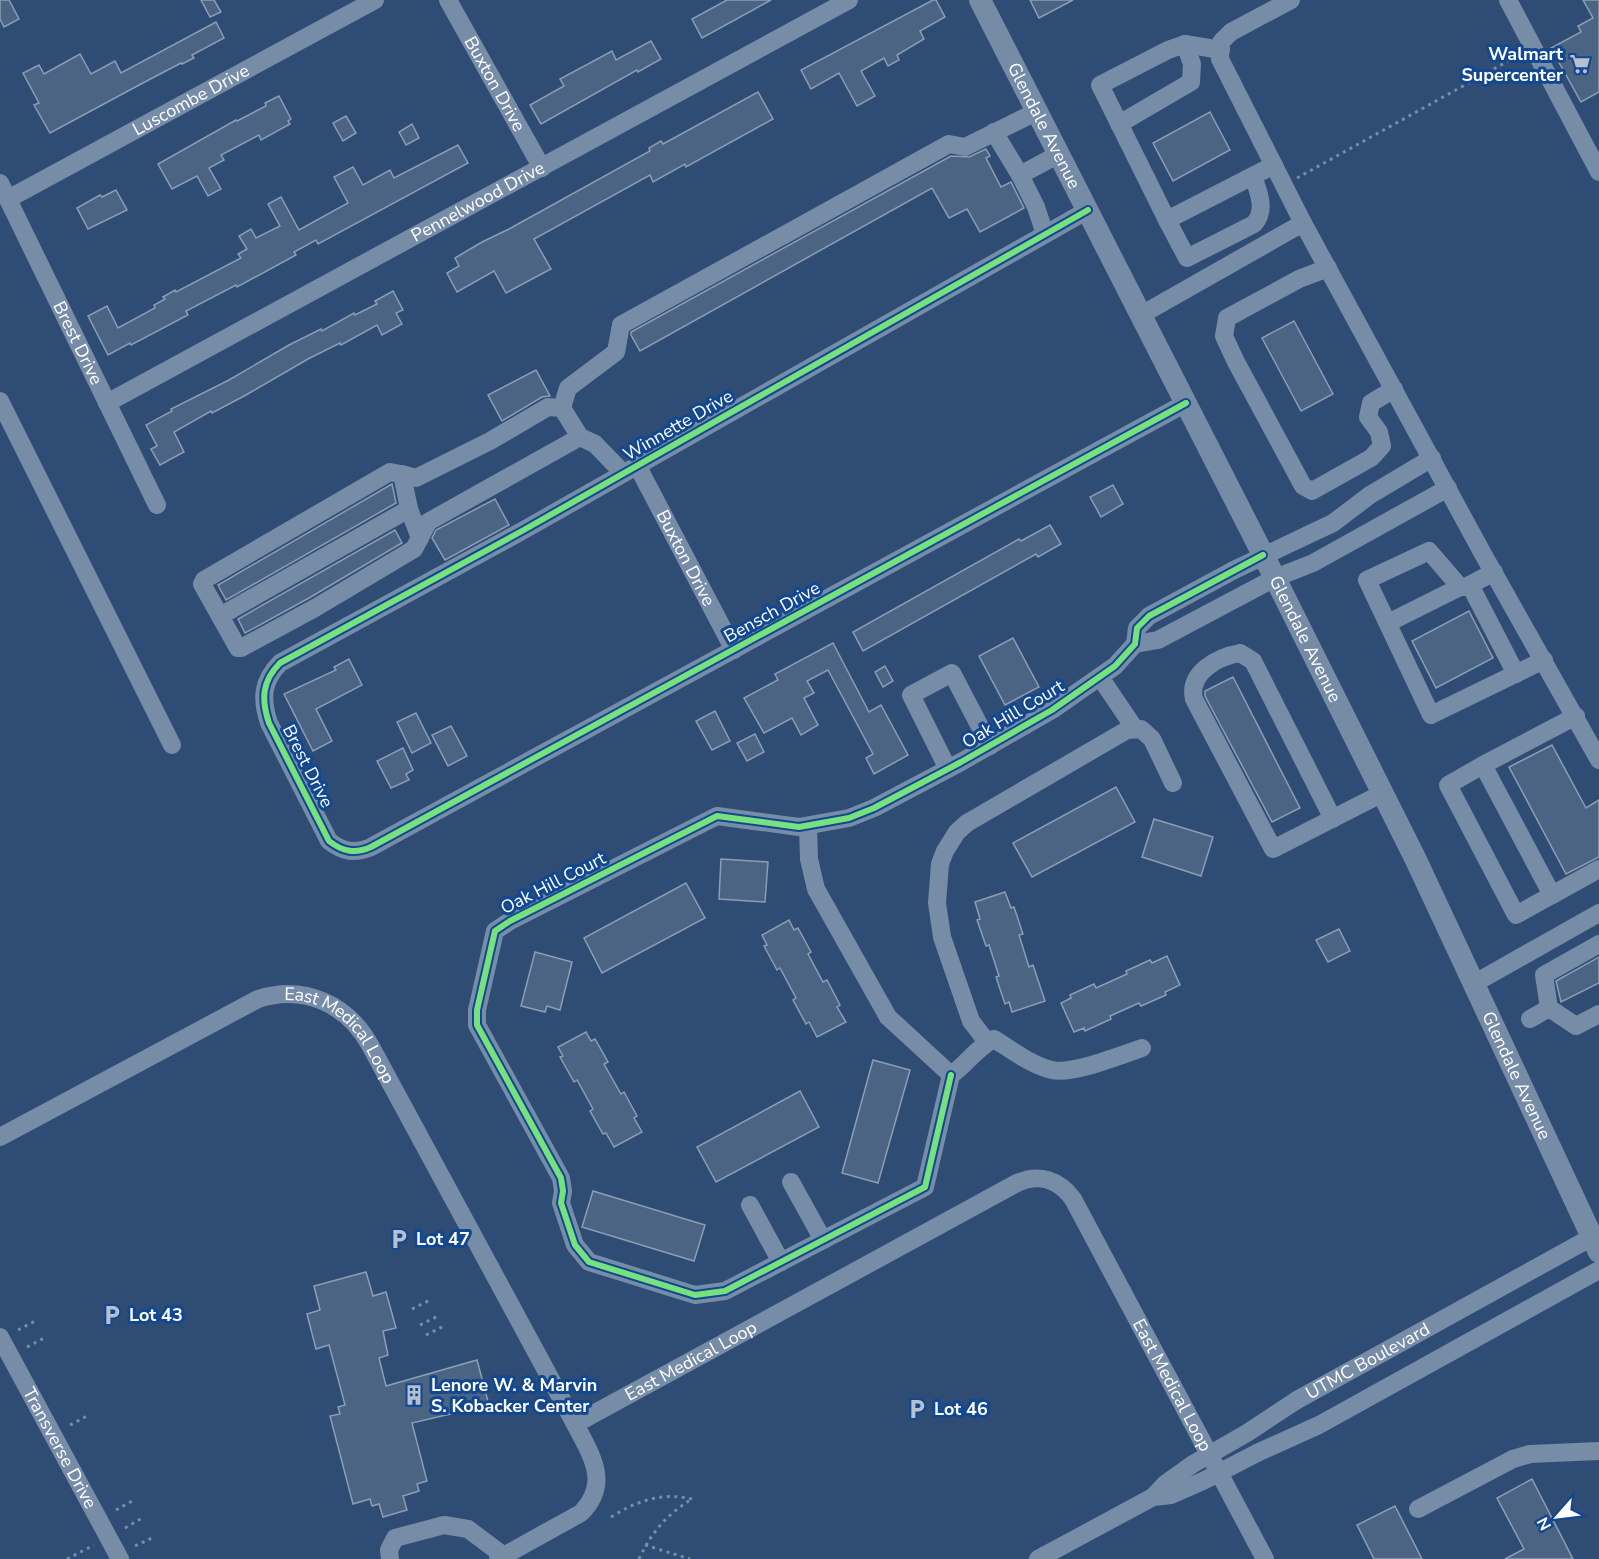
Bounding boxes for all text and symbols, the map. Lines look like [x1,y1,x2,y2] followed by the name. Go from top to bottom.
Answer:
[459,32,531,136] street label: Buxton Drive
[1462,42,1563,87] place label: Walmart Supercenter
[1568,52,1592,76] supermarket icon: Walmart Supercenter
[128,58,253,141] street label: Luscombe Drive
[1002,58,1086,193] street label: Glendale Avenue
[407,156,549,248] street label: Pennelwood Drive
[47,297,109,389] street label: Brest Drive
[619,384,737,466] street label: Winnette Drive
[651,506,721,610] street label: Buxton Drive
[1264,571,1347,706] street label: Glendale Avenue
[720,576,824,648] street label: Bensch Drive
[958,674,1069,754] street label: Oak Hill Court
[277,720,339,812] street label: Brest Drive
[496,846,610,920] street label: Oak Hill Court
[284,982,401,1088] street label: East Medical Loop
[1476,1007,1557,1143] street label: Glendale Avenue
[387,1227,411,1251] parking icon: Lot 47
[416,1227,470,1251] place label: Lot 47
[100,1303,124,1327] parking icon: Lot 43
[129,1303,183,1327] place label: Lot 43
[621,1315,761,1407] street label: East Medical Loop
[1127,1315,1217,1456] street label: East Medical Loop
[1301,1317,1434,1405] street label: UTMC Boulevard
[431,1373,597,1418] place label: Lenore W. & Marvin S. Kobacker Center
[17,1383,103,1513] street label: Transverse Drive
[402,1383,426,1407] building icon: Lenore W. & Marvin S. Kobacker Center
[905,1397,929,1421] parking icon: Lot 46
[934,1397,988,1421] place label: Lot 46
[1527,1487,1587,1547] north arrow
[1532,1513,1557,1534] text: N

